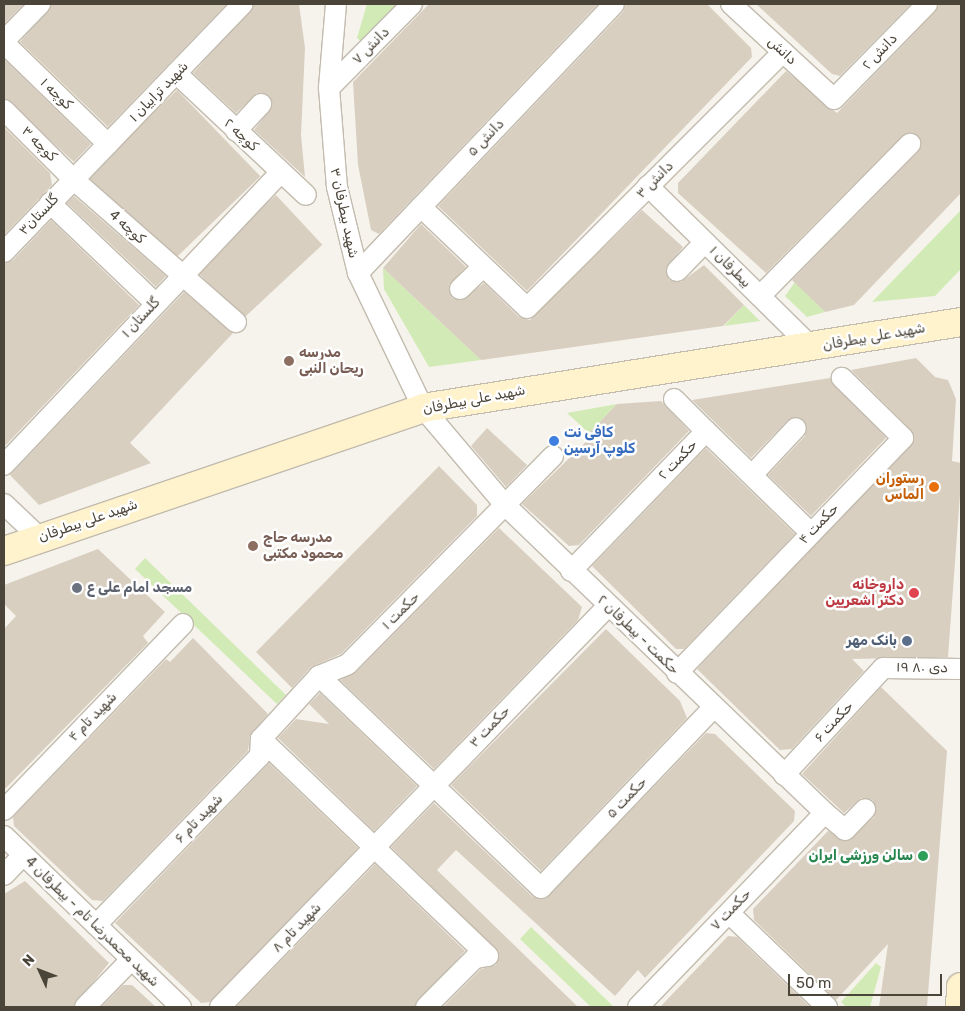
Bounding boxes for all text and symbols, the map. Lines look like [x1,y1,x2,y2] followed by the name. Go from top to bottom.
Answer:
[349,24,393,68] street label: دانش ۷
[859,30,901,74] street label: ۲ دانش
[764,33,800,69] street label: دانش
[126,58,192,126] street label: شهید ترابیان ۱
[36,75,76,113] street label: کوچه ۱
[220,115,262,155] street label: کوچه ۲
[464,116,508,160] street label: دانش ۵
[18,123,60,165] street label: کوچه ۳
[633,158,677,202] street label: دانش ۳
[326,166,362,260] street label: شهید بیطرفان ۳
[16,191,62,239] street label: گلستان۳
[106,206,148,248] street label: کوچه 4
[706,243,754,291] street label: بیطرفان ۱
[118,295,164,341] street label: گلستان ۱
[821,320,927,354] street label: شهید علی بیطرفان
[299,345,364,378] place label: مدرسه ریحان النبی
[283,355,295,367] marker: مدرسه ریحان النبی
[421,382,527,418] street label: شهید علی بیطرفان
[564,425,635,458] place label: کافی نت کلوپ آرسین
[548,435,560,447] marker: کافی نت کلوپ آرسین
[655,436,701,484] street label: حکمت ۲
[876,471,924,504] place label: رستوران الماس
[928,481,940,493] marker: رستوران الماس
[36,496,140,546] street label: شهید علی بیطرفان
[796,500,842,548] street label: حکمت ۴
[263,530,343,562] place label: مدرسه حاج محمود مکتبی
[247,540,259,552] marker: مدرسه حاج محمود مکتبی
[826,577,904,610] place label: داروخانه دکتر اشعریین
[87,580,192,596] place label: مسجد امام علی ع
[71,582,83,594] marker: مسجد امام علی ع
[908,587,920,599] marker: داروخانه دکتر اشعریین
[379,589,423,633] street label: حکمت ۱
[594,592,682,678] street label: حکمت - بیطرفان ۲
[847,633,897,649] place label: بانک مهر
[901,635,913,647] marker: بانک مهر
[896,659,948,677] street label: ۱۹ دی ۸۰
[65,689,121,745] street label: شهید تام ۴
[811,698,857,746] street label: حکمت ۶
[466,703,514,751] street label: حکمت ۳
[603,774,651,822] street label: حکمت ۵
[172,791,226,847] street label: شهید تام ۶
[808,848,913,864] place label: سالن ورزشی ایران
[917,850,929,862] marker: سالن ورزشی ایران
[22,854,162,990] street label: شهید محمدرضا تام - بیطرفان 4
[707,886,755,934] street label: حکمت ۷
[269,899,325,957] street label: شهید تام ۸
[15,946,65,996] north arrow
[19,951,38,970] text: N
[790,964,944,996] scale bar
[796,974,831,992] text: 50 m

